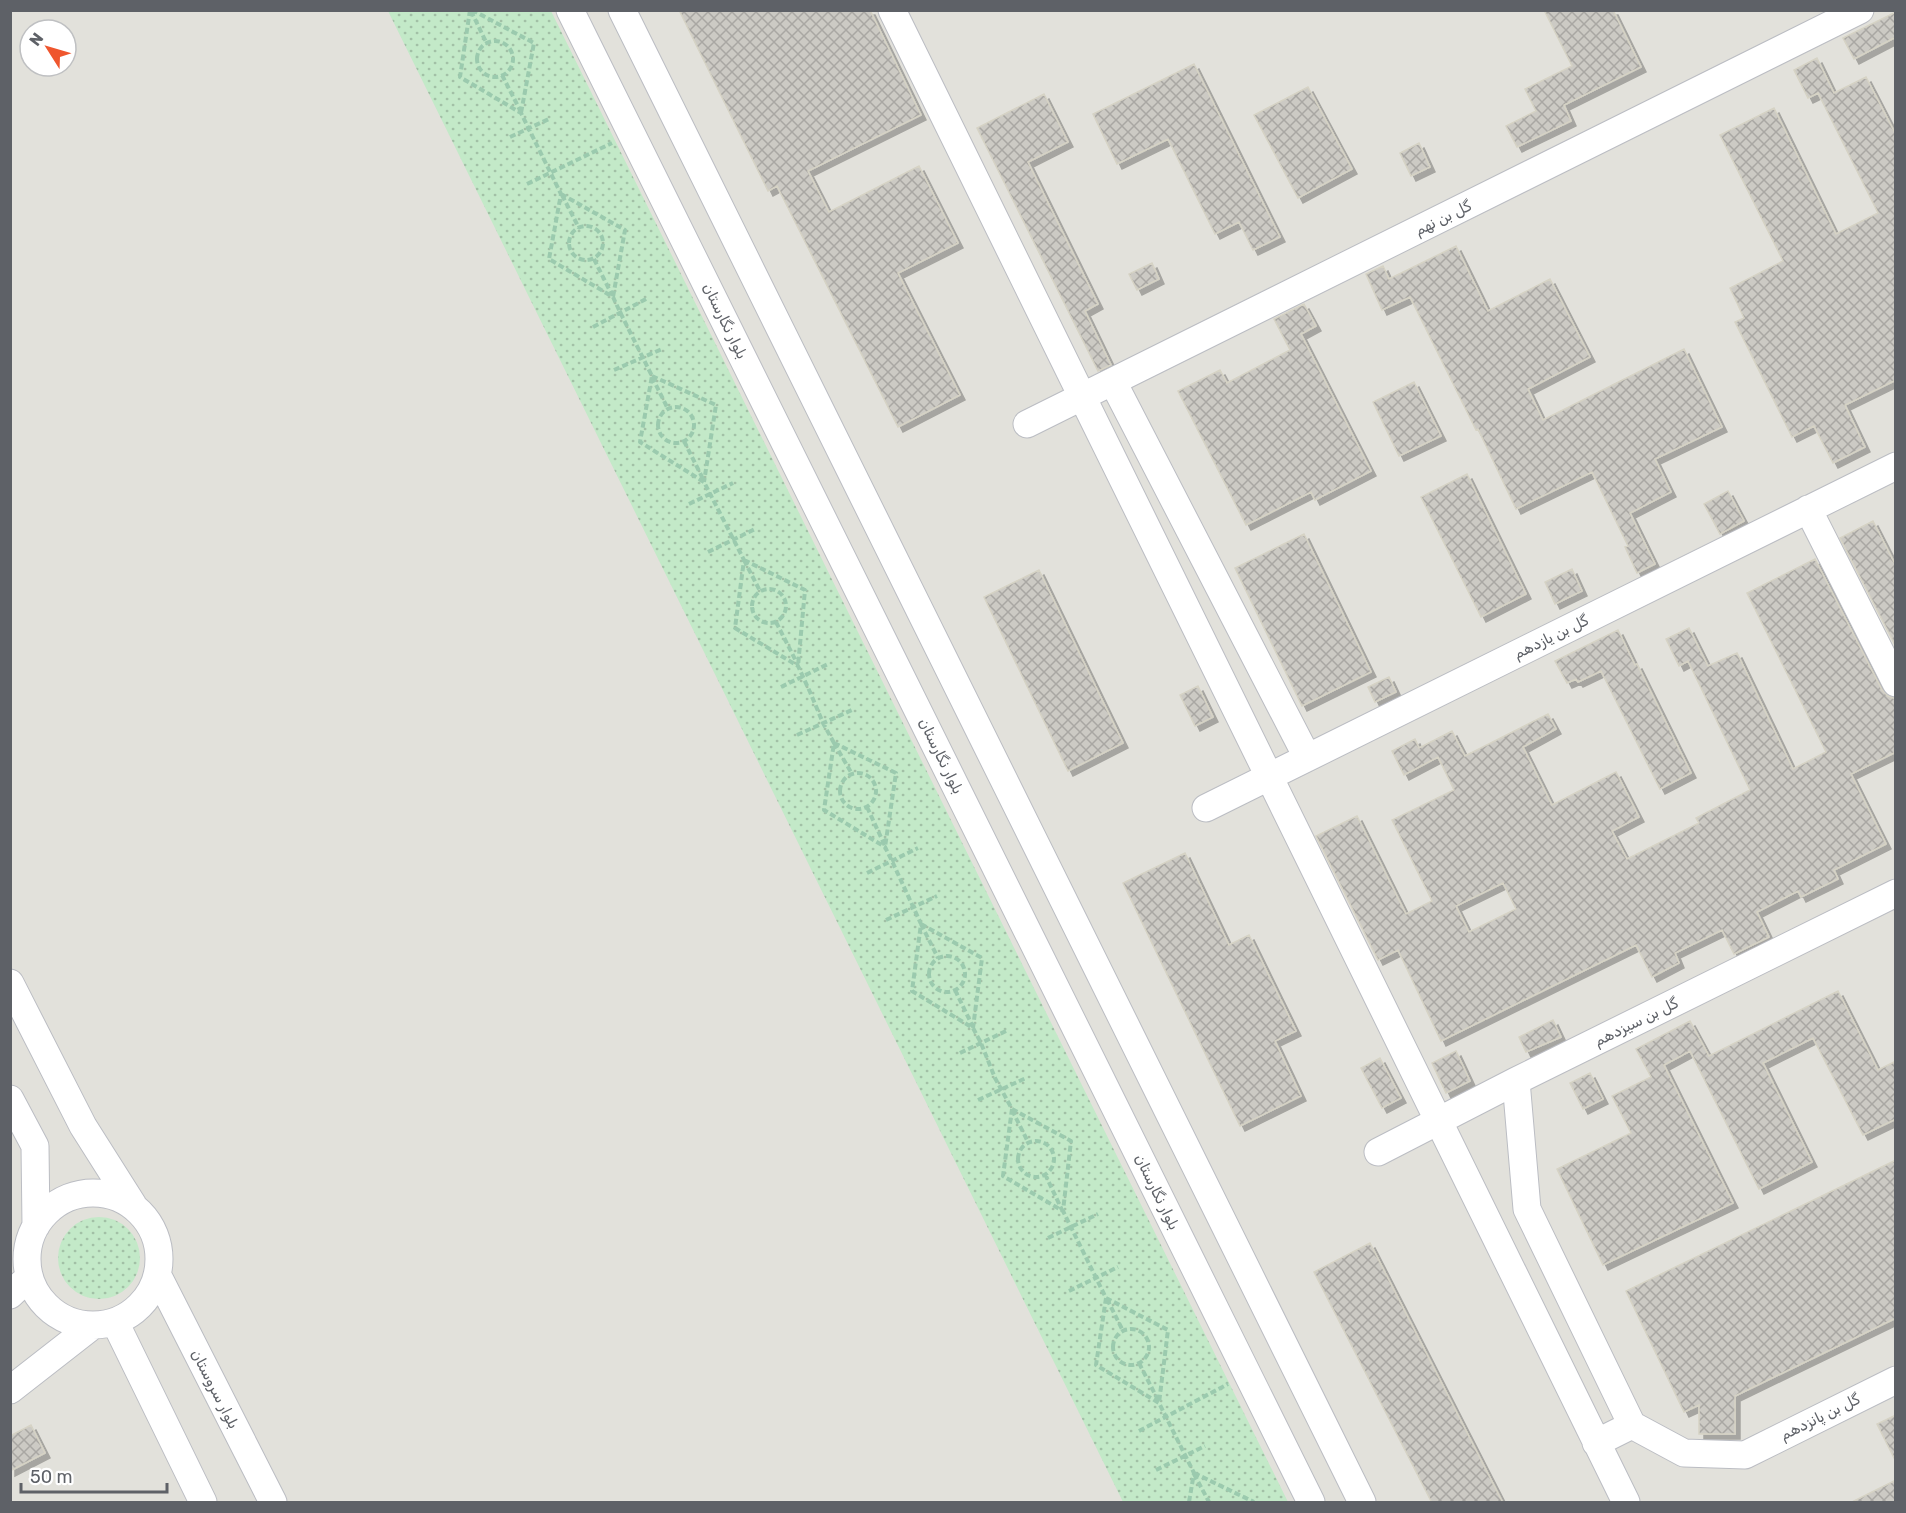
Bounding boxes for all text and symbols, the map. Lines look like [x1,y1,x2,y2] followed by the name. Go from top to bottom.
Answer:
[18,18,78,78] north arrow
[25,29,47,50] text: N
[1412,197,1475,240] street label: گل بن نهم
[699,280,751,362] street label: بلوار نگارستان
[1511,611,1592,664] street label: گل بن یازدهم
[915,715,967,797] street label: بلوار نگارستان
[1591,994,1682,1051] street label: گل بن سیزدهم
[1131,1151,1183,1233] street label: بلوار نگارستان
[186,1346,243,1432] street label: بلوار سروستان
[1777,1390,1863,1445] street label: گل بن پانزدهم
[21,1456,166,1494] scale bar
[30,1466,73,1488] text: 50 m

